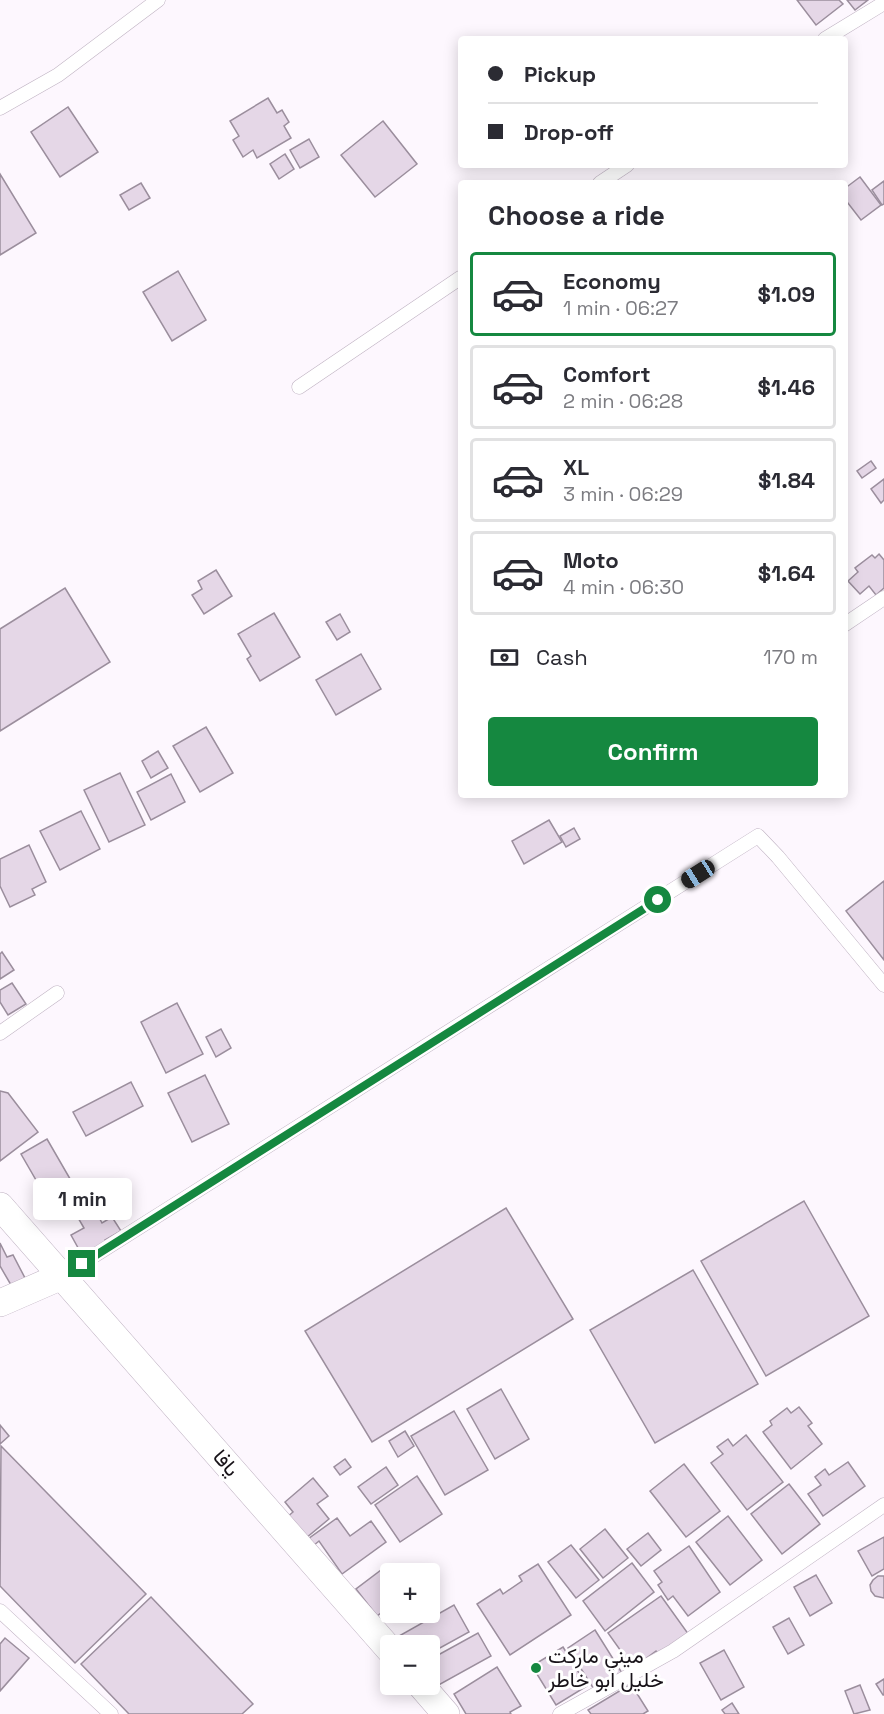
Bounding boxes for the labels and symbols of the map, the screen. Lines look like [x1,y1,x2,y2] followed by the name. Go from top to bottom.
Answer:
[678,857,718,891] car
[644,886,671,913] route start
[32,1177,132,1219] callout: 1 min
[68,1250,95,1277] route end
[207,1444,245,1482] street label: يافا
[547,1642,664,1693] place label: ميني ماركت خليل ابو خاطر
[529,1661,543,1675] marker: ميني ماركت خليل ابو خاطر

